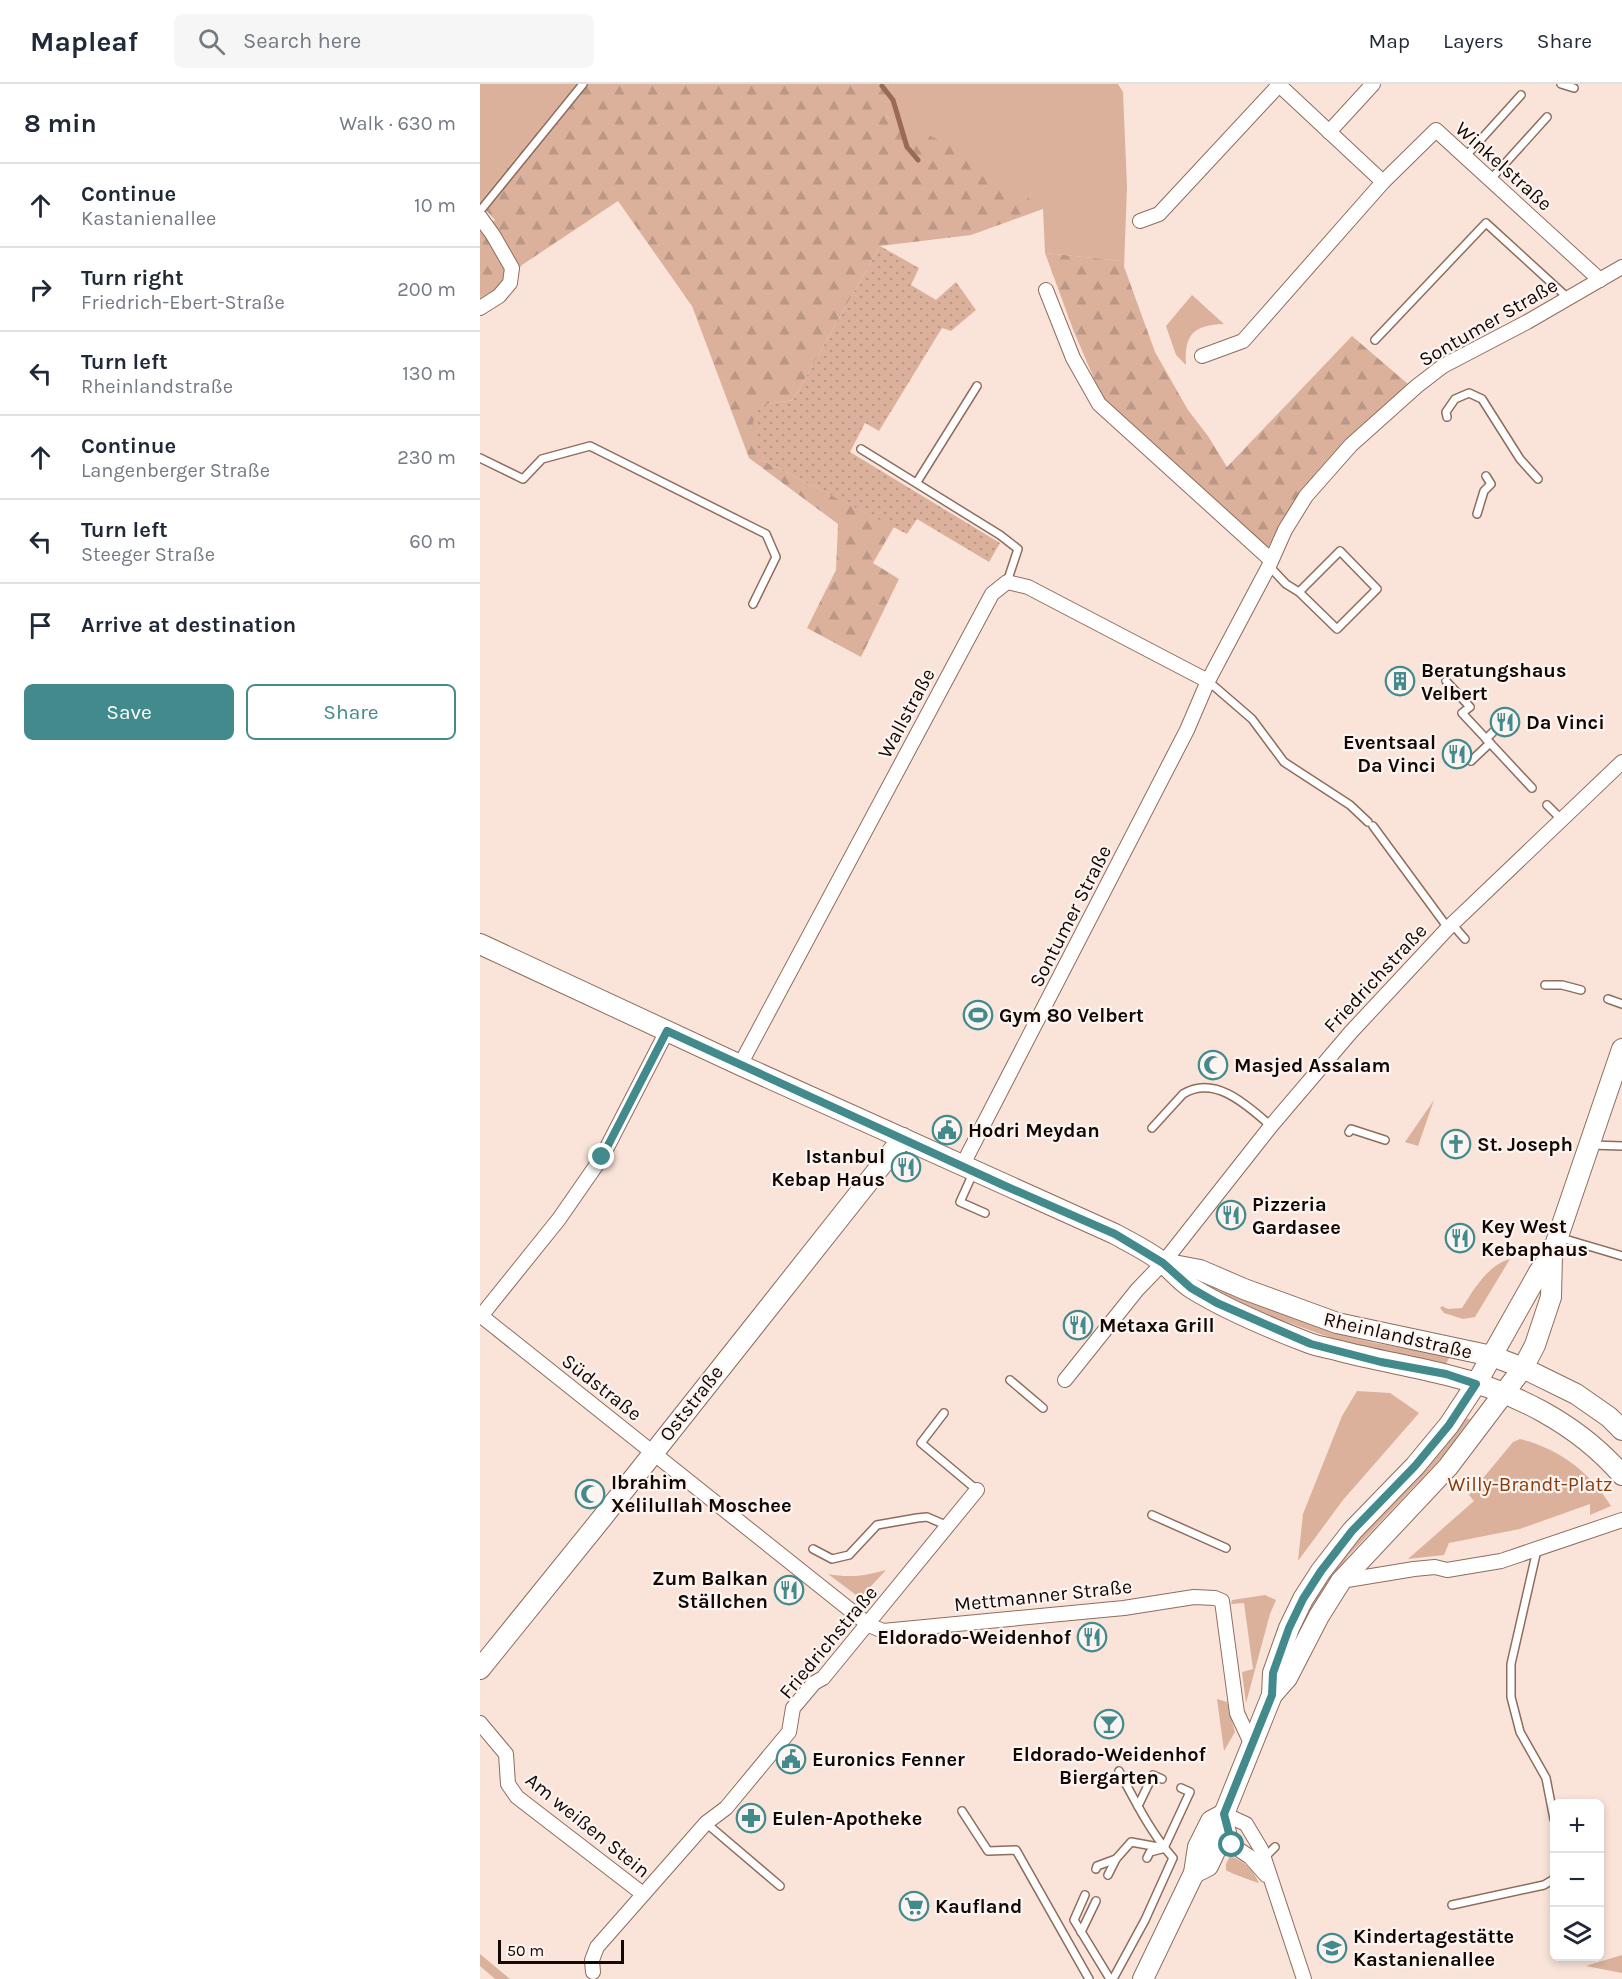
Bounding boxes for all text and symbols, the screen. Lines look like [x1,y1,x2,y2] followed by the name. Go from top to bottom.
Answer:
[174,14,594,68] search box
[30,25,138,58] text: Mapleaf
[195,25,228,58] icon: search
[243,28,361,54] text: Search here
[1368,29,1410,53] text: Map
[1443,29,1504,53] text: Layers
[1537,29,1592,53] text: Share
[24,108,97,139] text: 8 min
[339,112,456,135] text: Walk · 630 m
[1451,117,1557,216] street label: Winkelstraße
[81,181,176,207] text: Continue
[24,189,57,222] icon: ahead
[414,194,456,217] text: 10 m
[81,207,216,230] text: Kastanienallee
[81,265,184,291] text: Turn right
[24,273,57,306] icon: right
[1415,273,1562,371] street label: Sontumer Straße
[397,278,456,301] text: 200 m
[81,291,285,314] text: Friedrich-Ebert-Straße
[81,349,168,375] text: Turn left
[24,357,57,390] icon: left
[402,362,456,385] text: 130 m
[81,375,233,398] text: Rheinlandstraße
[81,433,176,459] text: Continue
[24,441,57,474] icon: ahead
[397,446,456,469] text: 230 m
[81,459,270,482] text: Langenberger Straße
[81,517,168,543] text: Turn left
[24,525,57,558] icon: left
[409,530,456,553] text: 60 m
[81,543,215,566] text: Steeger Straße
[24,609,57,642] icon: arrive
[81,612,296,638] text: Arrive at destination
[1421,659,1566,705] place label: Beratungshaus Velbert
[873,664,940,762] street label: Wallstraße
[1384,665,1416,697] building icon: Beratungshaus Velbert
[24,684,234,740] button: Save
[246,684,456,740] button: Share
[1489,706,1521,738] restaurant icon: Da Vinci
[1526,711,1605,734] place label: Da Vinci
[1343,731,1436,777] place label: Eventsaal Da Vinci
[1441,738,1473,770] restaurant icon: Eventsaal Da Vinci
[1025,841,1116,991] street label: Sontumer Straße
[1319,919,1432,1037] street label: Friedrichstraße
[962,999,994,1031] sports icon: Gym 80 Velbert
[999,1004,1144,1027] place label: Gym 80 Velbert
[1197,1049,1229,1081] mosque icon: Masjed Assalam
[1234,1054,1390,1077] place label: Masjed Assalam
[931,1114,963,1146] public building icon: Hodri Meydan
[968,1119,1100,1142] place label: Hodri Meydan
[1440,1128,1472,1160] church icon: St. Joseph
[1477,1133,1573,1156] place label: St. Joseph
[588,1143,614,1169] route end
[771,1145,885,1191] place label: Istanbul Kebap Haus
[890,1151,922,1183] restaurant icon: Istanbul Kebap Haus
[1252,1193,1341,1239] place label: Pizzeria Gardasee
[1215,1199,1247,1231] restaurant icon: Pizzeria Gardasee
[1481,1215,1588,1261] place label: Key West Kebaphaus
[1444,1222,1476,1254] restaurant icon: Key West Kebaphaus
[1321,1307,1475,1364] street label: Rheinlandstraße
[1062,1309,1094,1341] restaurant icon: Metaxa Grill
[1099,1314,1215,1337] place label: Metaxa Grill
[557,1349,646,1426] street label: Südstraße
[655,1361,728,1446] street label: Oststraße
[611,1471,792,1517] place label: Ibrahim Xelilullah Moschee
[1447,1473,1613,1496] park label: Willy-Brandt-Platz
[574,1478,606,1510] mosque icon: Ibrahim Xelilullah Moschee
[652,1567,768,1613] place label: Zum Balkan Ställchen
[773,1574,805,1606] restaurant icon: Zum Balkan Ställchen
[953,1575,1133,1616] street label: Mettmanner Straße
[775,1581,882,1703] street label: Friedrichstraße
[1076,1621,1108,1653] restaurant icon: Eldorado-Weidenhof
[877,1626,1072,1649] place label: Eldorado-Weidenhof
[1093,1708,1125,1740] bar icon: Eldorado-Weidenhof Biergarten
[775,1743,807,1775] public building icon: Euronics Fenner
[1012,1743,1207,1789] place label: Eldorado-Weidenhof Biergarten
[812,1748,965,1771] place label: Euronics Fenner
[521,1768,654,1882] street label: Am weißen Stein
[1550,1799,1604,1961] map controls
[1550,1799,1604,1853] button: +
[735,1802,767,1834] pharmacy icon: Eulen-Apotheke
[772,1807,922,1830] place label: Eulen-Apotheke
[1218,1831,1244,1857] route start
[1550,1853,1604,1907] button: −
[898,1890,930,1922] supermarket icon: Kaufland
[935,1895,1022,1918] place label: Kaufland
[1550,1907,1604,1961] button: layers
[1353,1925,1514,1971] place label: Kindertagestätte Kastanienallee
[1316,1932,1348,1964] school or university icon: Kindertagestätte Kastanienallee
[498,1937,624,1964] scale bar
[507,1941,544,1960] text: 50 m

